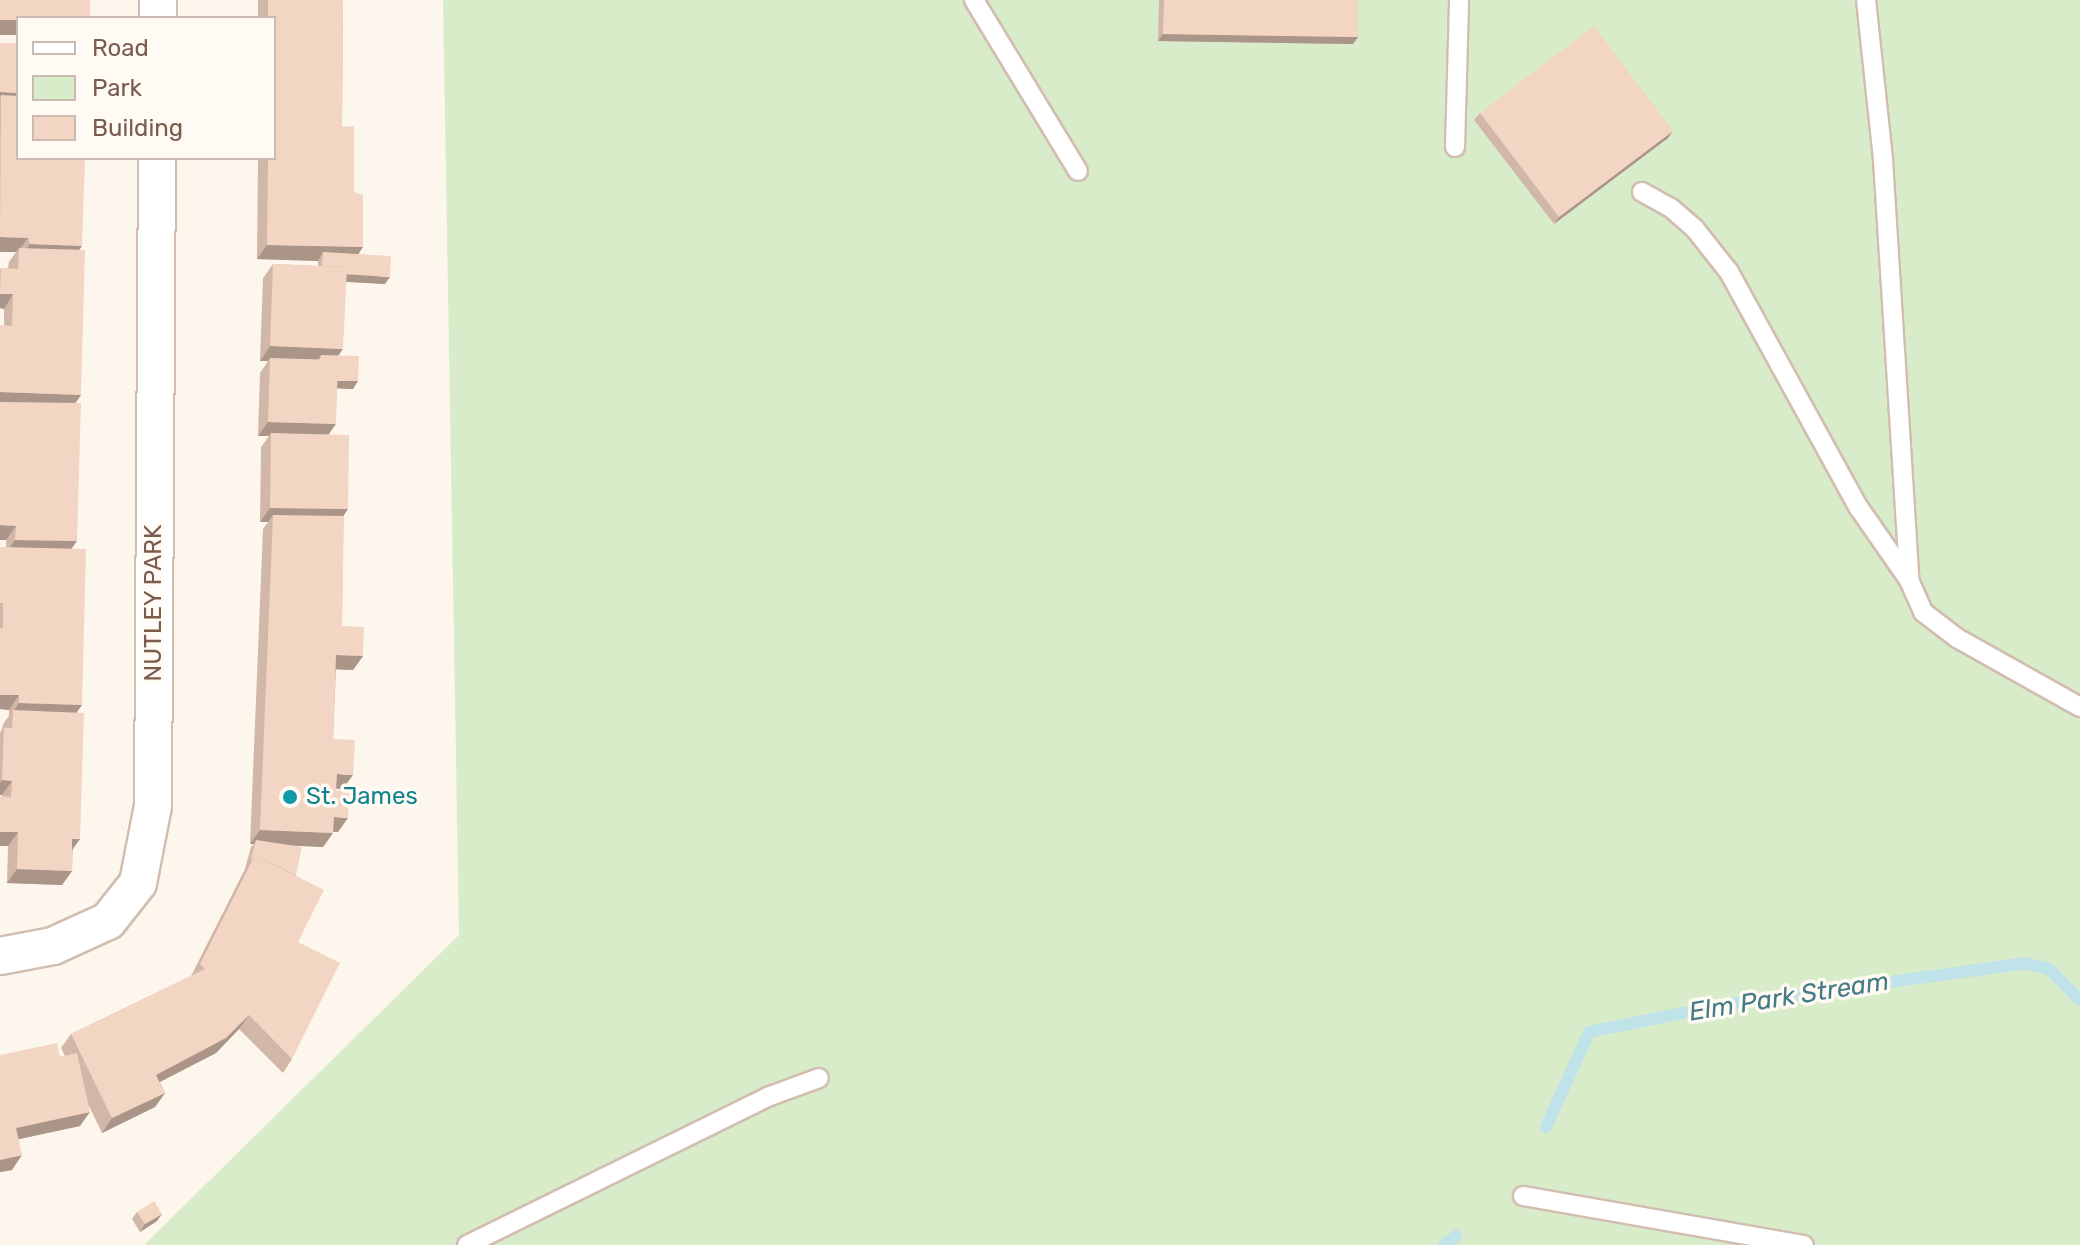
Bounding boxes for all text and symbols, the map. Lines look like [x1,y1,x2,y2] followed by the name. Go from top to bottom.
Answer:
[16,16,276,160] legend
[92,34,149,62] text: Road
[92,74,142,102] text: Park
[92,114,183,142] text: Building
[140,524,168,682] street label: NUTLEY PARK
[306,783,418,811] place label: St. James
[281,788,299,806] marker: St. James
[1687,966,1891,1028] water label: Elm Park Stream

